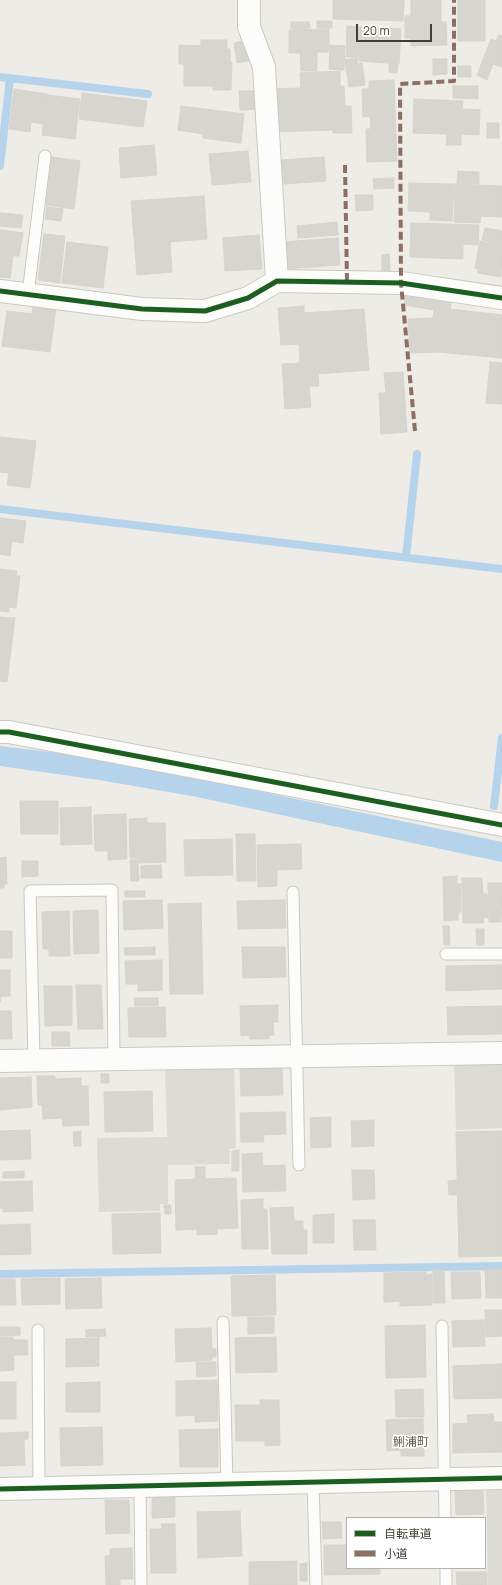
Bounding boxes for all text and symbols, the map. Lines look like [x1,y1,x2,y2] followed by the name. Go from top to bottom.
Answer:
[358,16,434,42] scale bar
[363,22,390,39] text: 20 m
[393,1436,429,1450] district label: 鯏浦町
[346,1517,486,1569] legend
[384,1525,432,1542] text: 自転車道
[384,1545,408,1562] text: 小道

